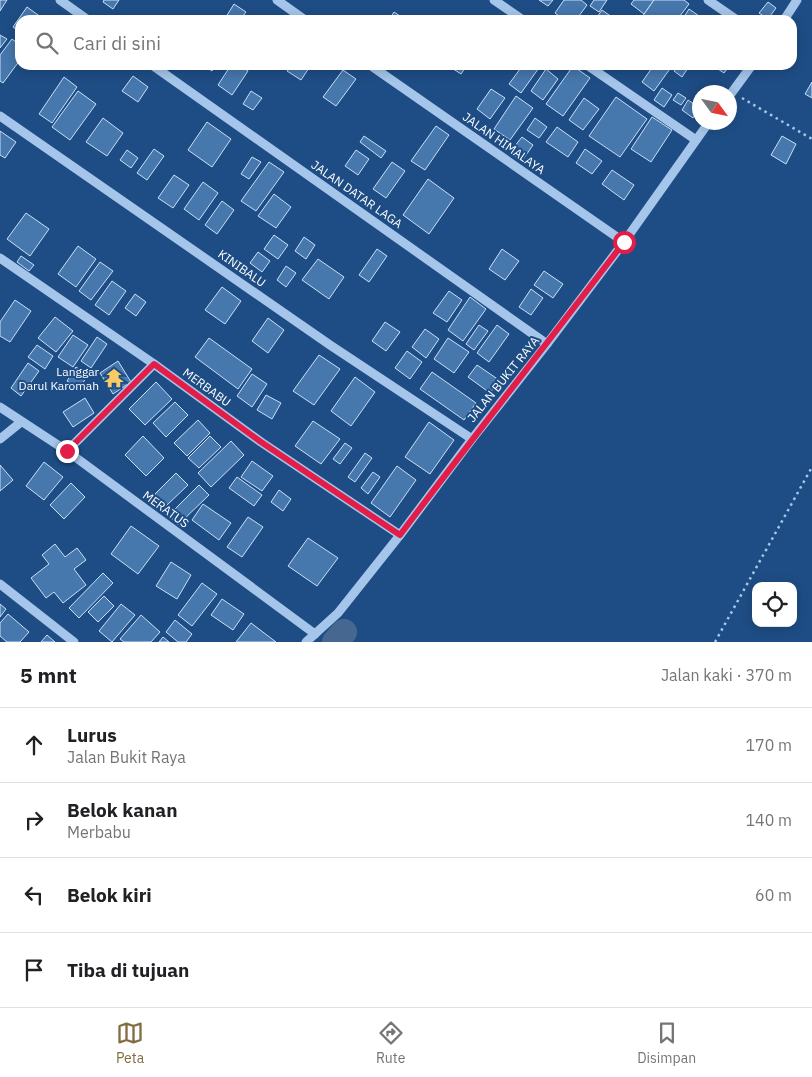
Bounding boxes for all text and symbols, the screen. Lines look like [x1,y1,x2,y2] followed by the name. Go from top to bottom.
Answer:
[15,15,797,70] search box
[33,29,61,57] icon: search
[73,31,161,55] text: Cari di sini
[692,85,737,130] north arrow
[460,109,548,177] street label: JALAN HIMALAYA
[309,157,406,231] street label: JALAN DATAR LAGA
[613,231,636,254] route start
[215,246,269,290] street label: KINIBALU
[464,333,542,425] street label: JALAN BUKIT RAYA
[19,364,100,393] place label: Langgar Darul Karomah
[180,365,234,409] street label: MERBABU
[103,367,125,389] temple icon: Langgar Darul Karomah
[56,440,79,463] route end
[140,487,192,531] street label: MERATUS
[752,582,797,627] map controls
[752,582,797,627] button: locate
[20,661,77,689] text: 5 mnt
[661,665,792,685] text: Jalan kaki · 370 m
[67,723,117,747] text: Lurus
[20,731,48,759] icon: ahead
[745,735,792,755] text: 170 m
[67,747,186,767] text: Jalan Bukit Raya
[67,798,178,822] text: Belok kanan
[20,806,48,834] icon: right
[745,810,792,830] text: 140 m
[67,822,131,842] text: Merbabu
[20,881,48,909] icon: left
[67,883,152,907] text: Belok kiri
[755,885,792,905] text: 60 m
[20,956,48,984] icon: arrive
[67,958,189,982] text: Tiba di tujuan
[116,1019,144,1067] tab: Peta
[376,1019,405,1067] tab: Rute
[637,1019,696,1067] tab: Disimpan

